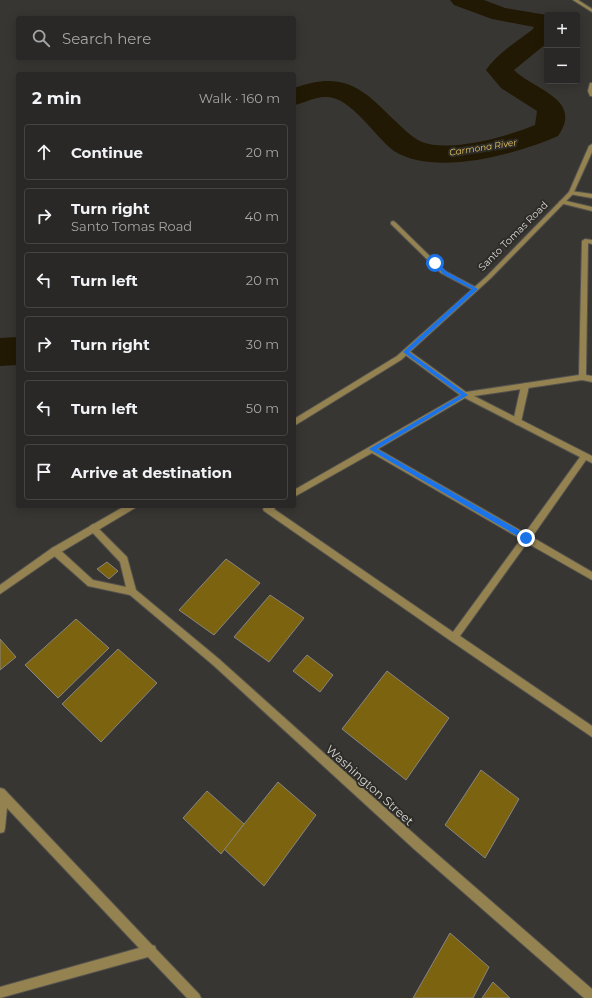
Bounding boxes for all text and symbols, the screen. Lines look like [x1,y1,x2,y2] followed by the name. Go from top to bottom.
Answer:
[544,12,580,84] map controls
[544,12,580,48] button: +
[16,16,296,60] search box
[30,27,52,49] icon: search
[62,29,151,48] text: Search here
[544,48,580,84] button: −
[32,88,82,108] text: 2 min
[199,90,280,106] text: Walk · 160 m
[448,136,518,158] water label: Carmona River
[33,141,55,163] icon: ahead
[71,143,143,162] text: Continue
[246,144,279,160] text: 20 m
[475,198,551,274] street label: Santo Tomas Road
[71,199,150,218] text: Turn right
[33,205,55,227] icon: right
[245,208,279,224] text: 40 m
[71,218,192,234] text: Santo Tomas Road
[426,254,444,272] route start
[33,269,55,291] icon: left
[71,271,138,290] text: Turn left
[246,272,279,288] text: 20 m
[33,333,55,355] icon: right
[71,335,150,354] text: Turn right
[246,336,279,352] text: 30 m
[33,397,55,419] icon: left
[71,399,138,418] text: Turn left
[246,400,279,416] text: 50 m
[33,461,55,483] icon: arrive
[71,463,232,482] text: Arrive at destination
[517,529,535,547] route end
[323,742,417,828] street label: Washington Street

